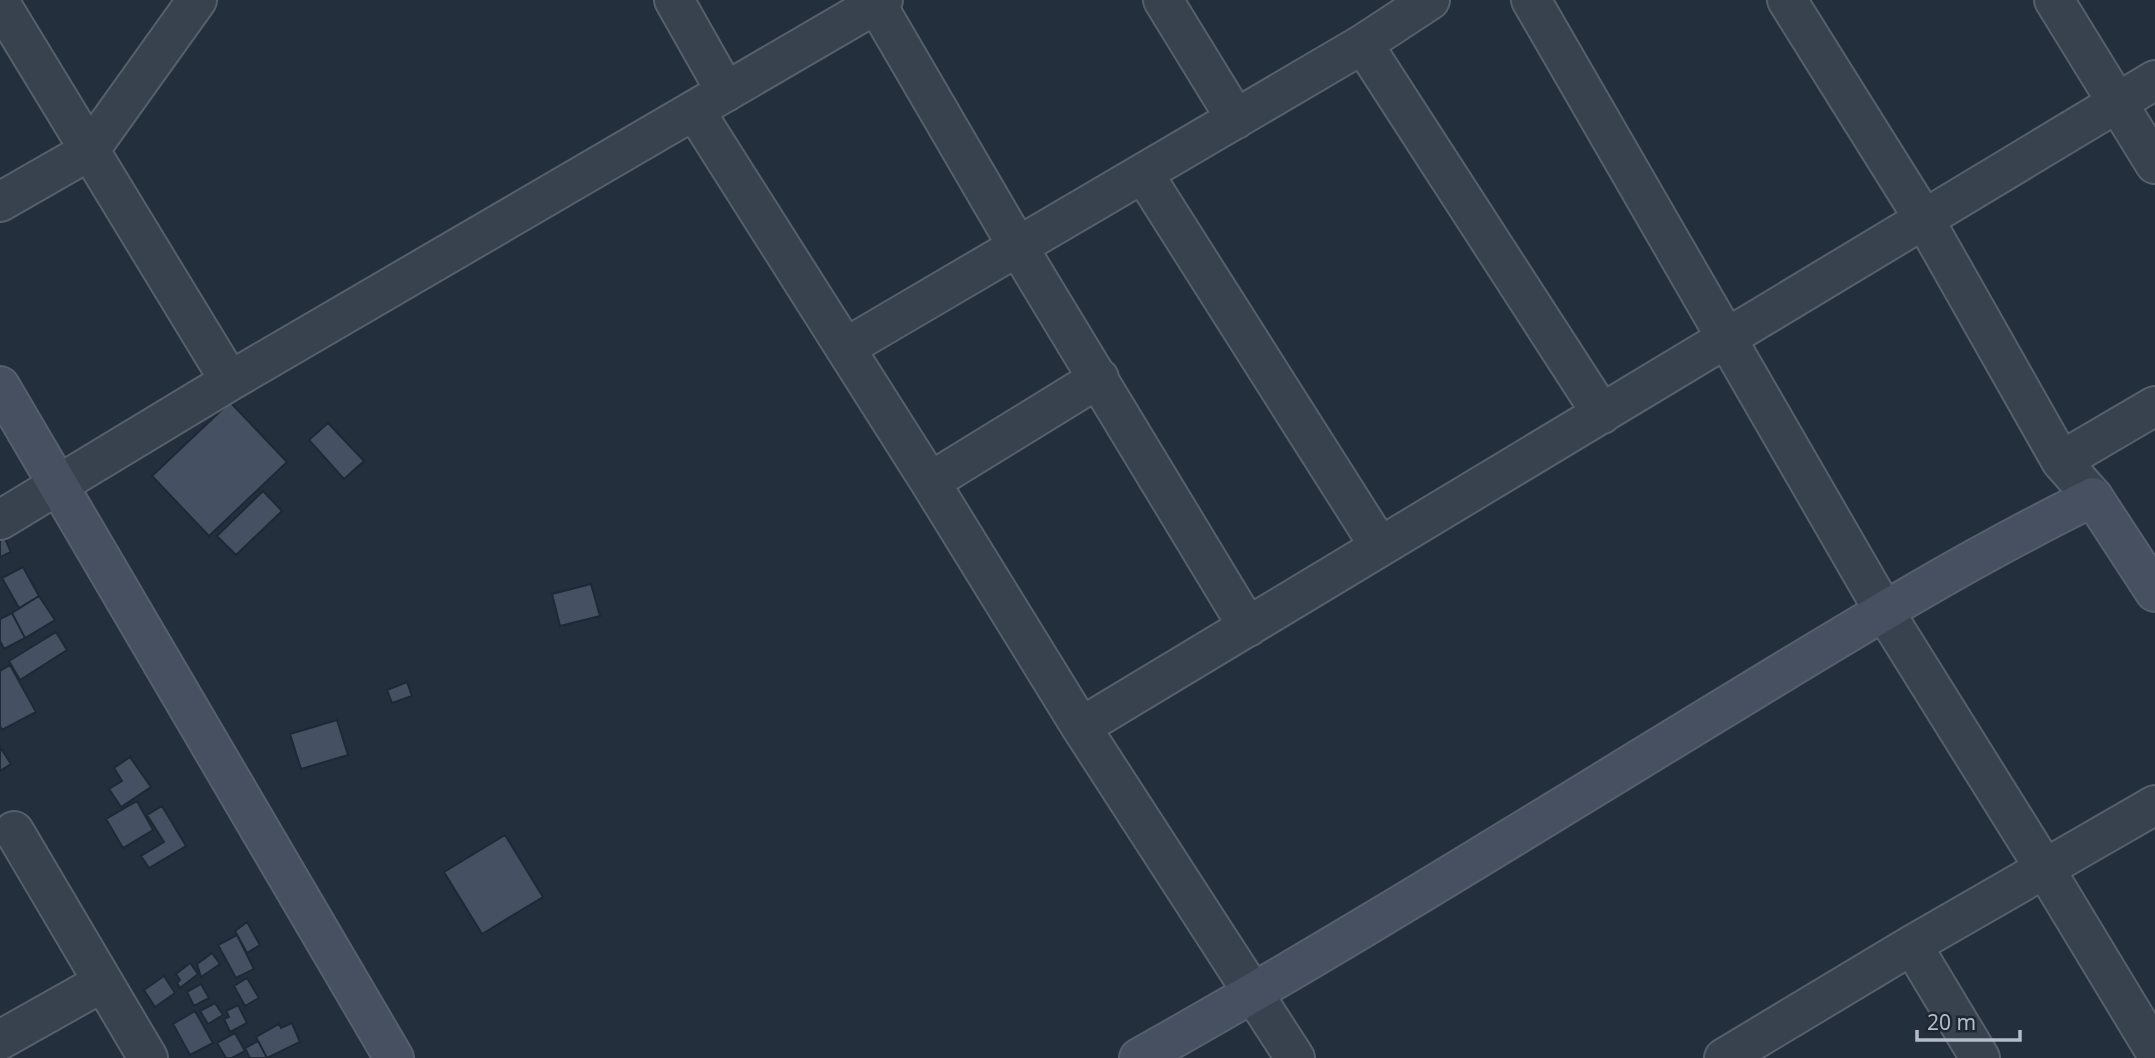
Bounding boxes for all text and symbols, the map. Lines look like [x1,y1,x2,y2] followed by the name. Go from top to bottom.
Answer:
[1917,998,2020,1042] scale bar
[1927,1008,1976,1036] text: 20 m

